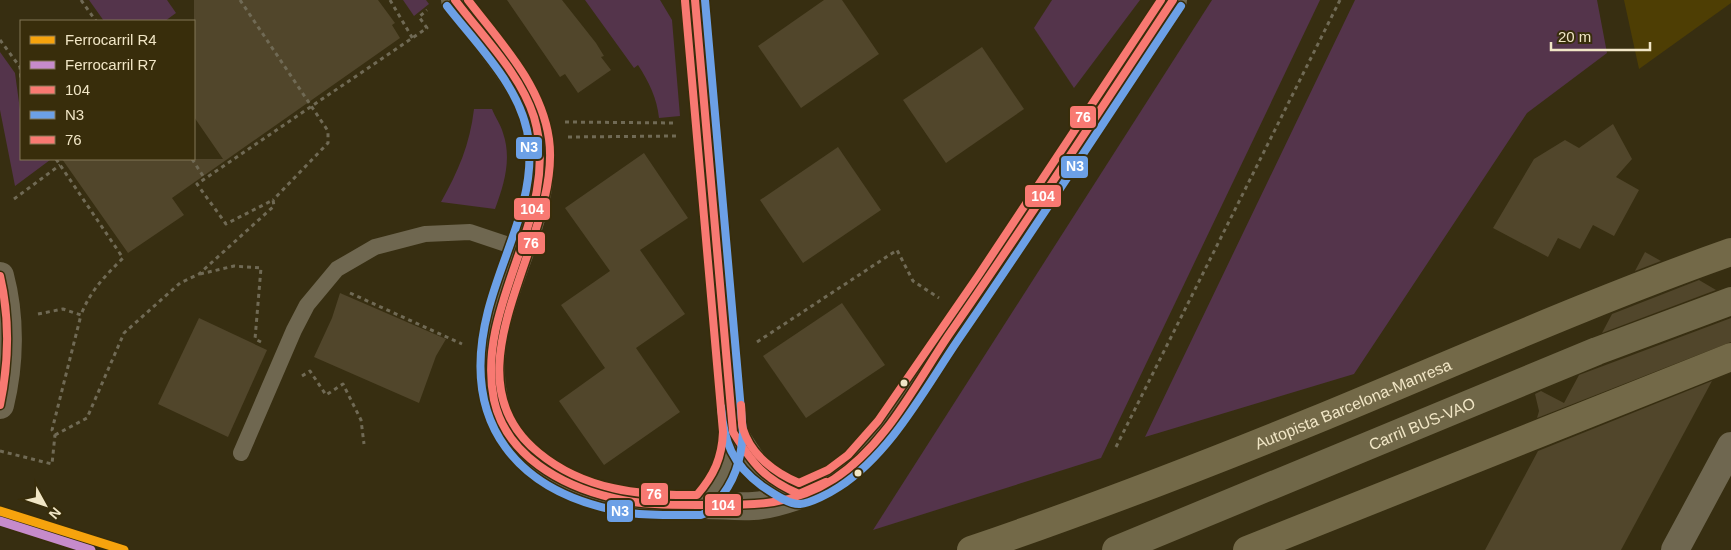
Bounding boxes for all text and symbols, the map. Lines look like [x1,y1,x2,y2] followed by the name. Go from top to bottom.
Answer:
[20,20,195,160] legend
[1551,20,1650,52] scale bar
[1558,28,1591,45] text: 20 m
[65,31,157,48] text: Ferrocarril R4
[65,56,157,73] text: Ferrocarril R7
[65,81,90,98] text: 104
[1069,105,1097,129] line badge: 76
[65,106,84,123] text: N3
[1075,109,1091,125] text: 76
[65,131,82,148] text: 76
[515,136,543,160] line badge: N3
[520,139,538,155] text: N3
[1060,155,1089,179] line badge: N3
[1066,158,1084,174] text: N3
[1024,184,1062,208] line badge: 104
[1031,188,1055,204] text: 104
[513,197,551,221] line badge: 104
[520,201,544,217] text: 104
[517,231,546,255] line badge: 76
[523,235,539,251] text: 76
[1253,356,1454,453] street label: Autopista Barcelona-Manresa
[899,378,909,388] unlabelled marker
[1366,394,1478,453] street label: Carril BUS-VAO
[853,468,863,478] unlabelled marker
[20,480,70,530] north arrow
[640,482,669,506] line badge: 76
[646,486,662,502] text: 76
[704,493,742,517] line badge: 104
[711,497,735,513] text: 104
[606,499,634,523] line badge: N3
[611,503,629,519] text: N3
[46,504,64,522] text: N

